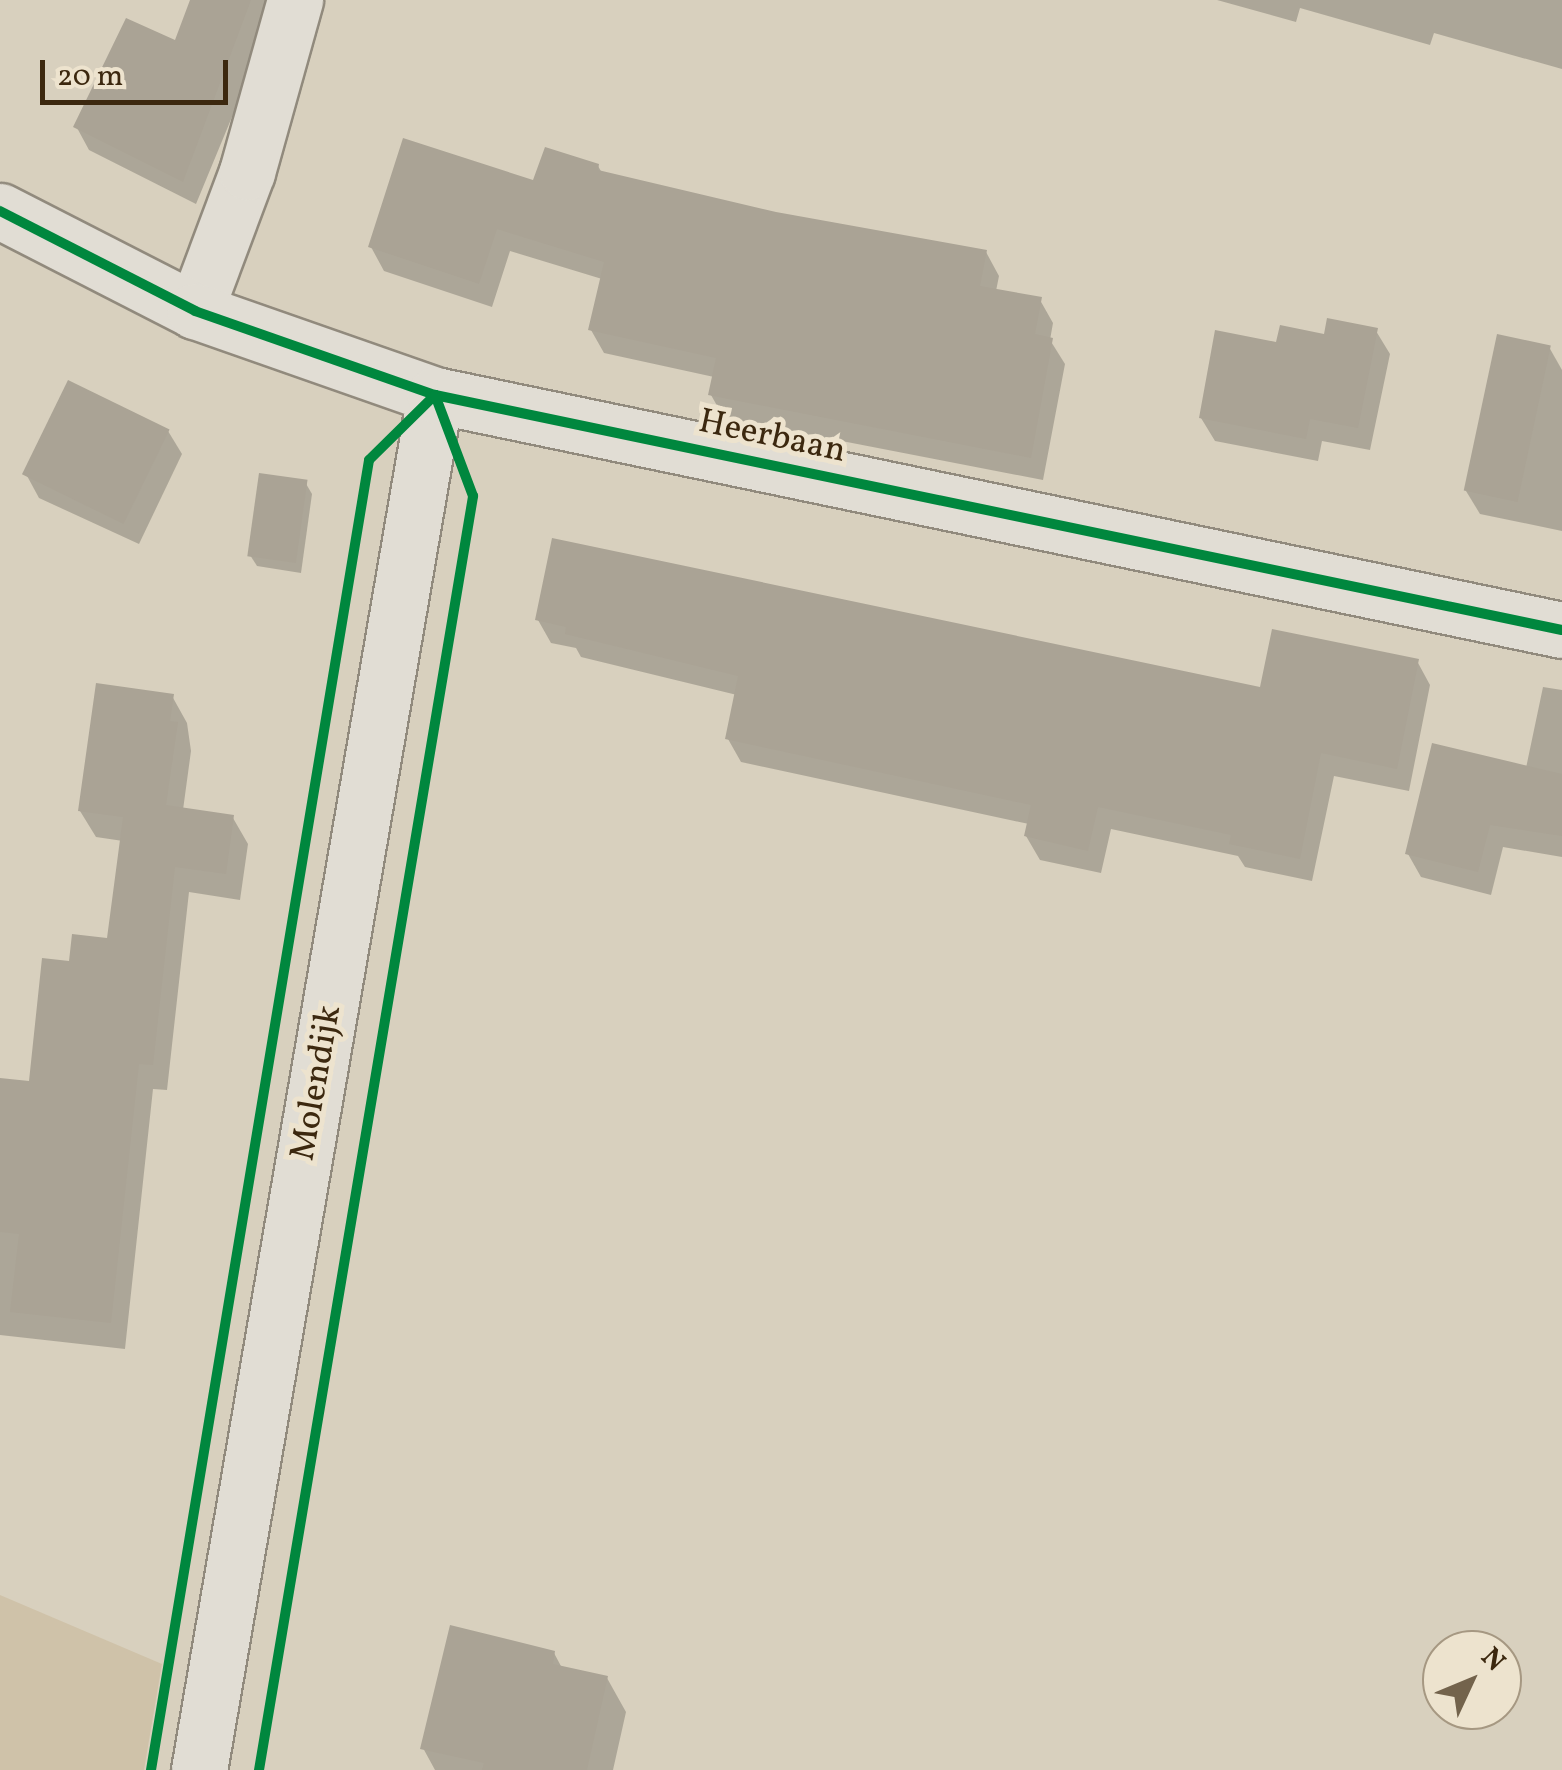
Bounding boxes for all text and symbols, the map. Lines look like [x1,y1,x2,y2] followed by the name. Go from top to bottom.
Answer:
[45,40,232,102] scale bar
[57,56,123,98] text: 20 m
[695,401,849,473] street label: Heerbaan
[283,1002,351,1164] street label: Molendijk
[1422,1630,1522,1730] north arrow
[1471,1639,1514,1681] text: N

